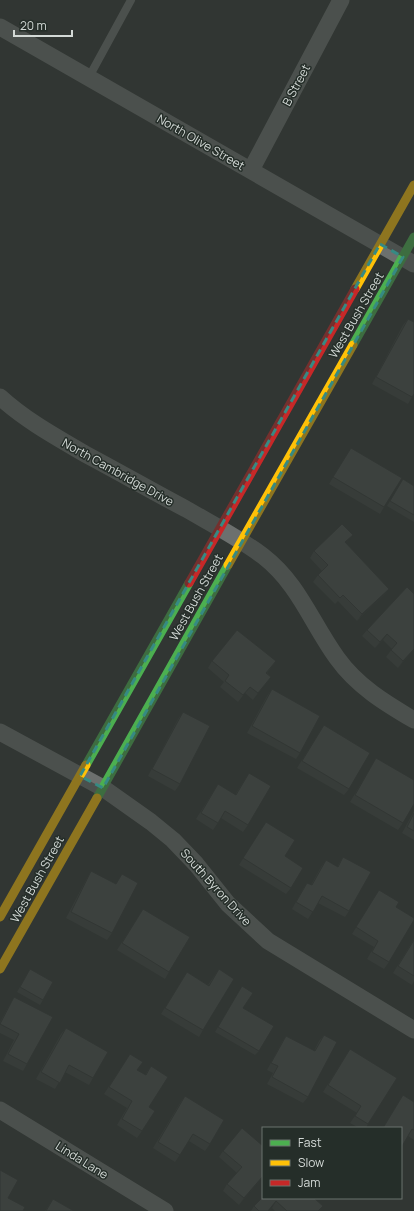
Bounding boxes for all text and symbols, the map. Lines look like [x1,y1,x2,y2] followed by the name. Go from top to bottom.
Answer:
[14,12,72,38] scale bar
[20,17,47,34] text: 20 m
[278,61,314,109] street label: B Street
[154,110,248,174] street label: North Olive Street
[324,269,388,361] street label: West Bush Street
[59,434,177,510] street label: North Cambridge Drive
[165,550,227,643] street label: West Bush Street
[6,832,68,925] street label: West Bush Street
[177,845,255,929] street label: South Byron Drive
[262,1127,402,1199] legend
[298,1134,322,1151] text: Fast
[52,1137,112,1183] street label: Linda Lane
[298,1154,324,1171] text: Slow
[298,1174,320,1191] text: Jam

